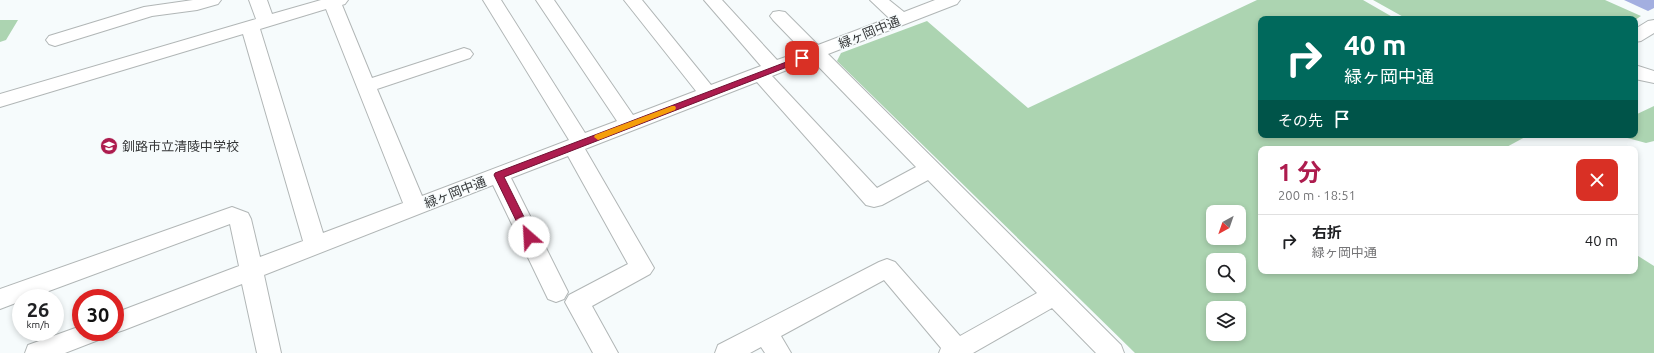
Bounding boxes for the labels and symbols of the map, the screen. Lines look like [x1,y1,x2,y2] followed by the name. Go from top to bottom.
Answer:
[836,13,902,51] street label: 緑ヶ岡中通
[785,41,819,75] pin
[99,136,119,156] school or university icon: 釧路市立清陵中学校
[122,139,239,153] place label: 釧路市立清陵中学校
[422,174,488,210] street label: 緑ヶ岡中通
[1206,205,1246,245] north arrow
[508,216,550,258] position arrow
[72,289,124,341] speed limit sign: 30

